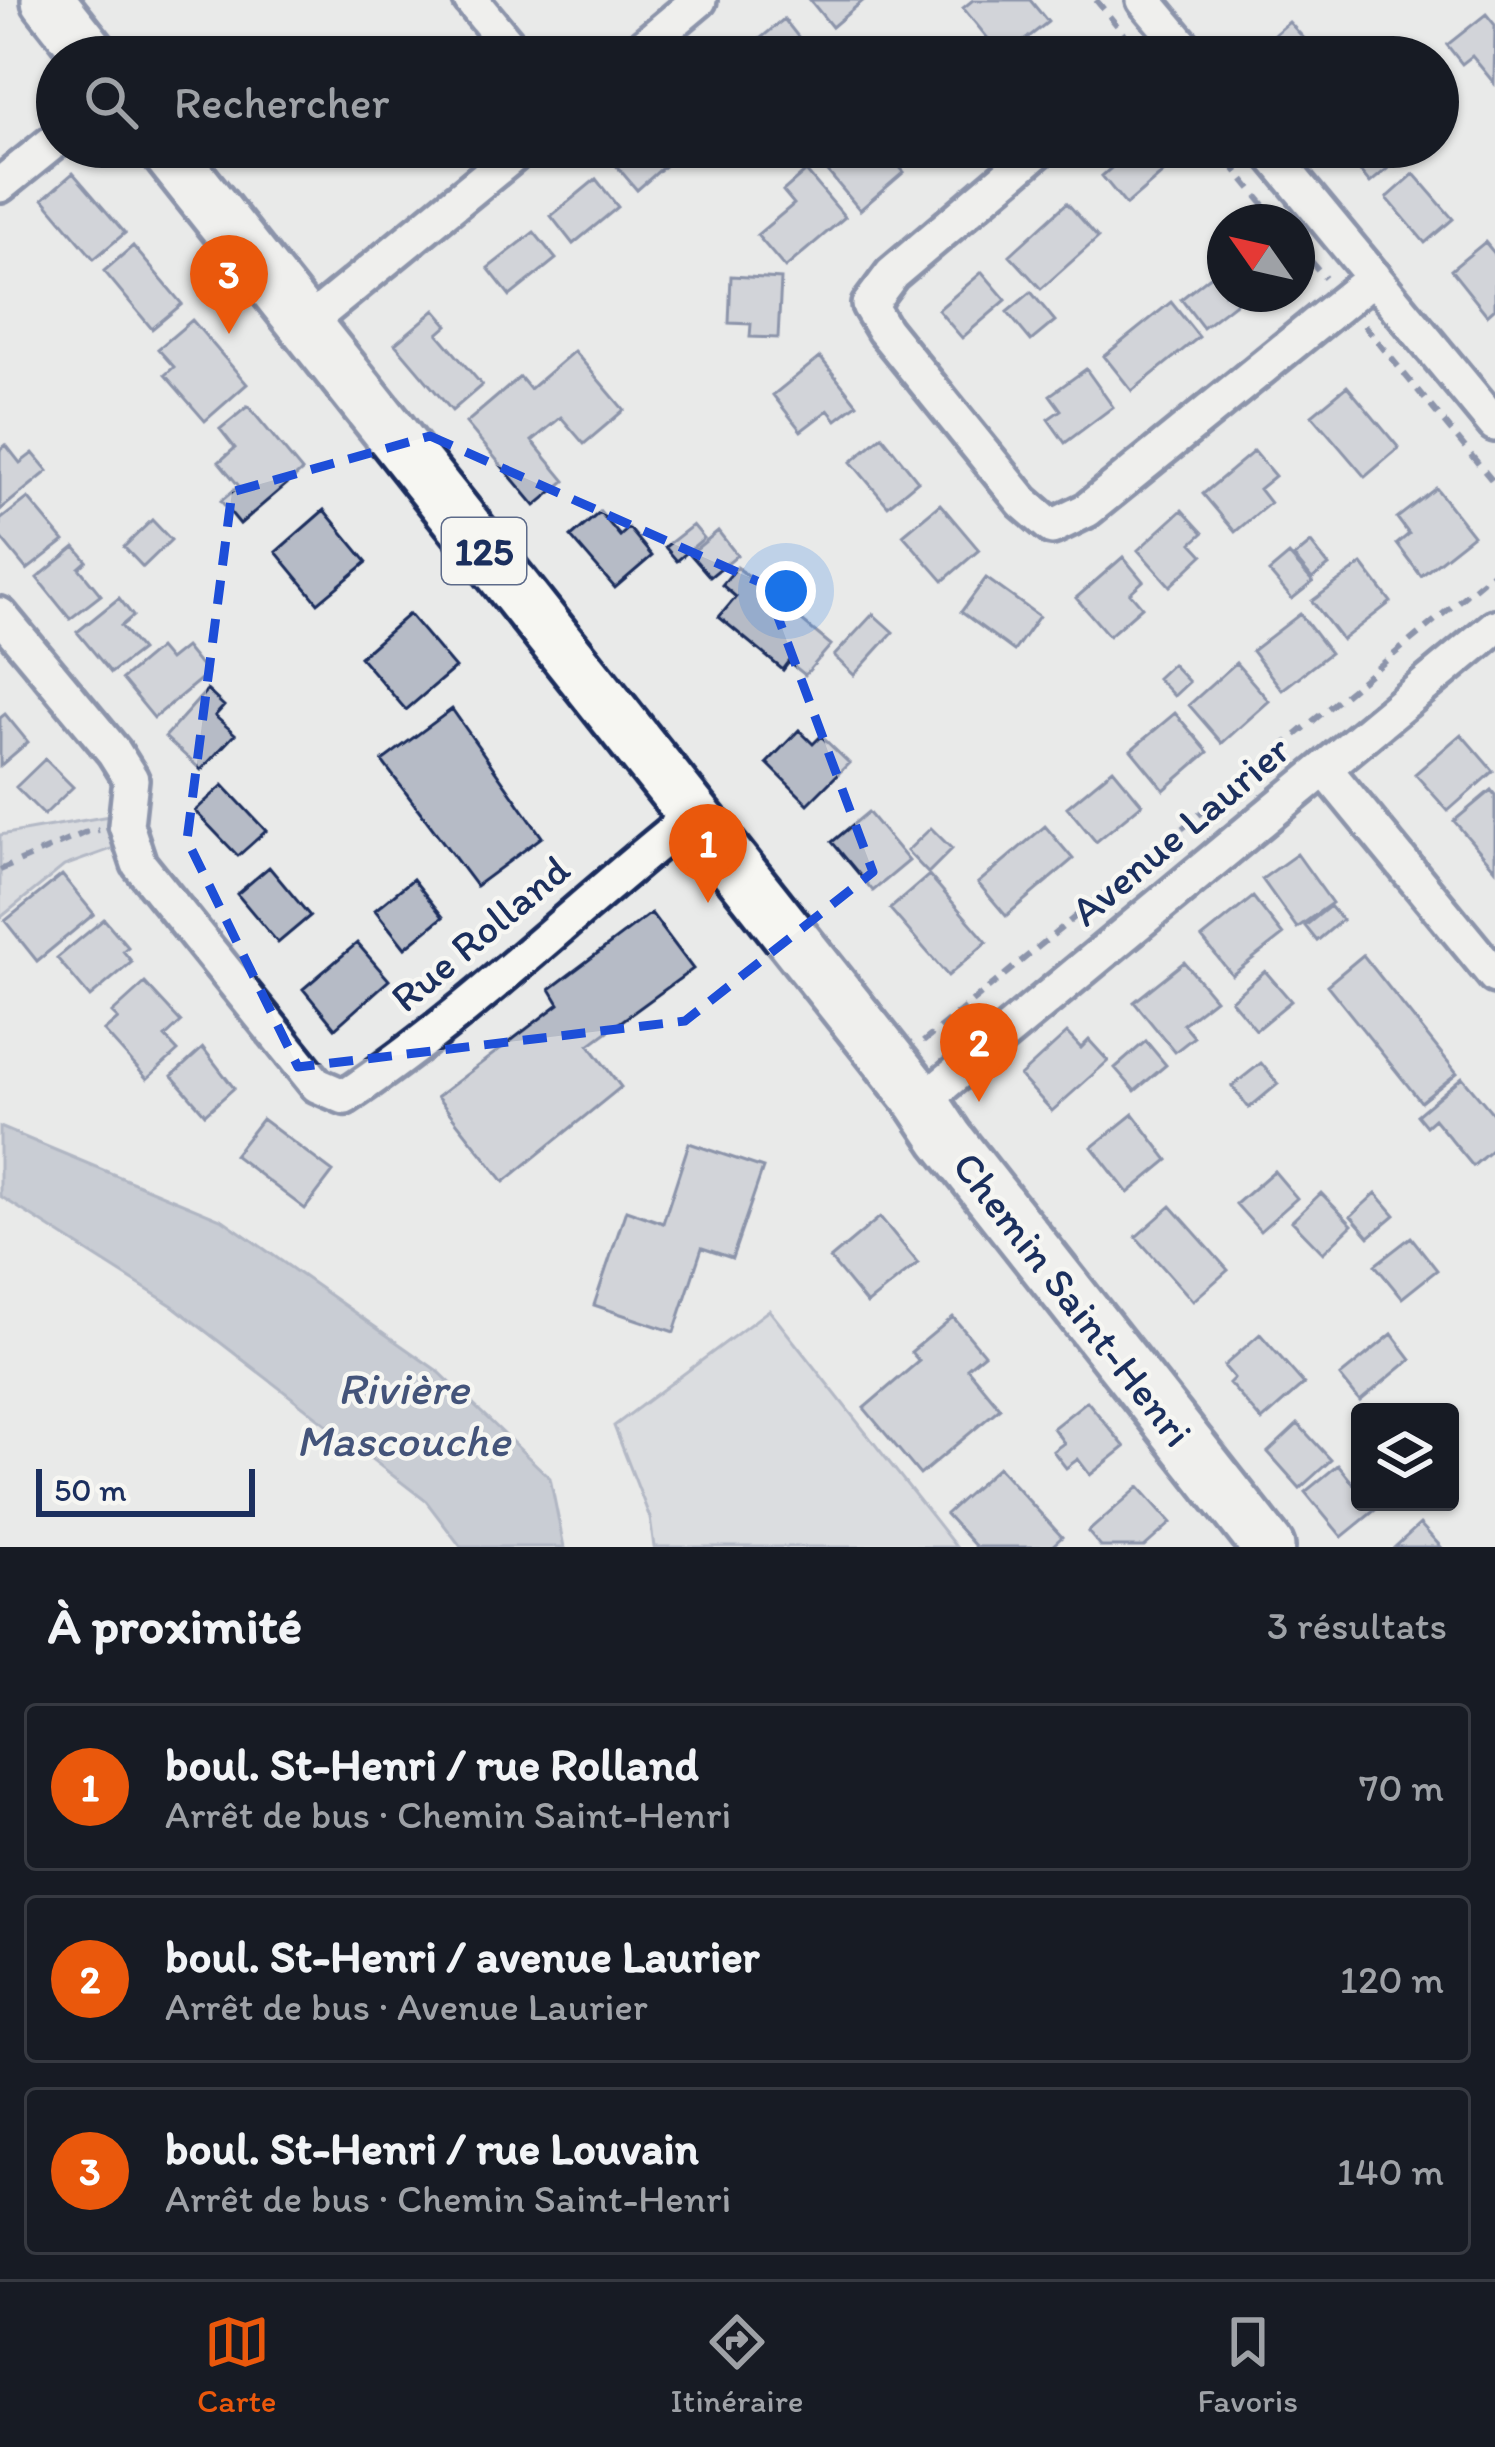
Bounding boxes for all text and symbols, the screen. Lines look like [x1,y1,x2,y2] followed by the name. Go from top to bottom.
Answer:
[36,36,1459,168] search box
[78,69,144,135] icon: search
[174,75,389,129] text: Rechercher
[1207,204,1315,312] north arrow
[190,235,268,334] pin: 3
[442,518,526,584] road number: 125
[756,561,816,621] your location
[1060,724,1300,936] street label: Avenue Laurier
[669,804,747,903] pin: 1
[380,843,580,1023] street label: Rue Rolland
[940,1003,1018,1102] pin: 2
[942,1141,1204,1457] street label: Chemin Saint-Henri
[296,1361,513,1467] water label: Rivière Mascouche
[1351,1403,1459,1511] map controls
[1351,1403,1459,1511] button: layers
[36,1463,255,1516] scale bar
[54,1470,127,1509] text: 50 m
[48,1595,302,1656] text: À proximité
[1267,1602,1447,1649] text: 3 résultats
[165,1737,699,1791] text: boul. St-Henri / rue Rolland
[81,1764,99,1811] text: 1
[1359,1764,1444,1811] text: 70 m
[165,1791,731,1838] text: Arrêt de bus · Chemin Saint-Henri
[165,1929,760,1983] text: boul. St-Henri / avenue Laurier
[80,1956,100,2003] text: 2
[1340,1956,1444,2003] text: 120 m
[165,1983,648,2030] text: Arrêt de bus · Avenue Laurier
[165,2121,699,2175] text: boul. St-Henri / rue Louvain
[79,2148,101,2195] text: 3
[1337,2148,1444,2195] text: 140 m
[165,2175,731,2222] text: Arrêt de bus · Chemin Saint-Henri
[197,2309,277,2420] tab: Carte
[670,2309,804,2420] tab: Itinéraire
[1197,2309,1298,2420] tab: Favoris

